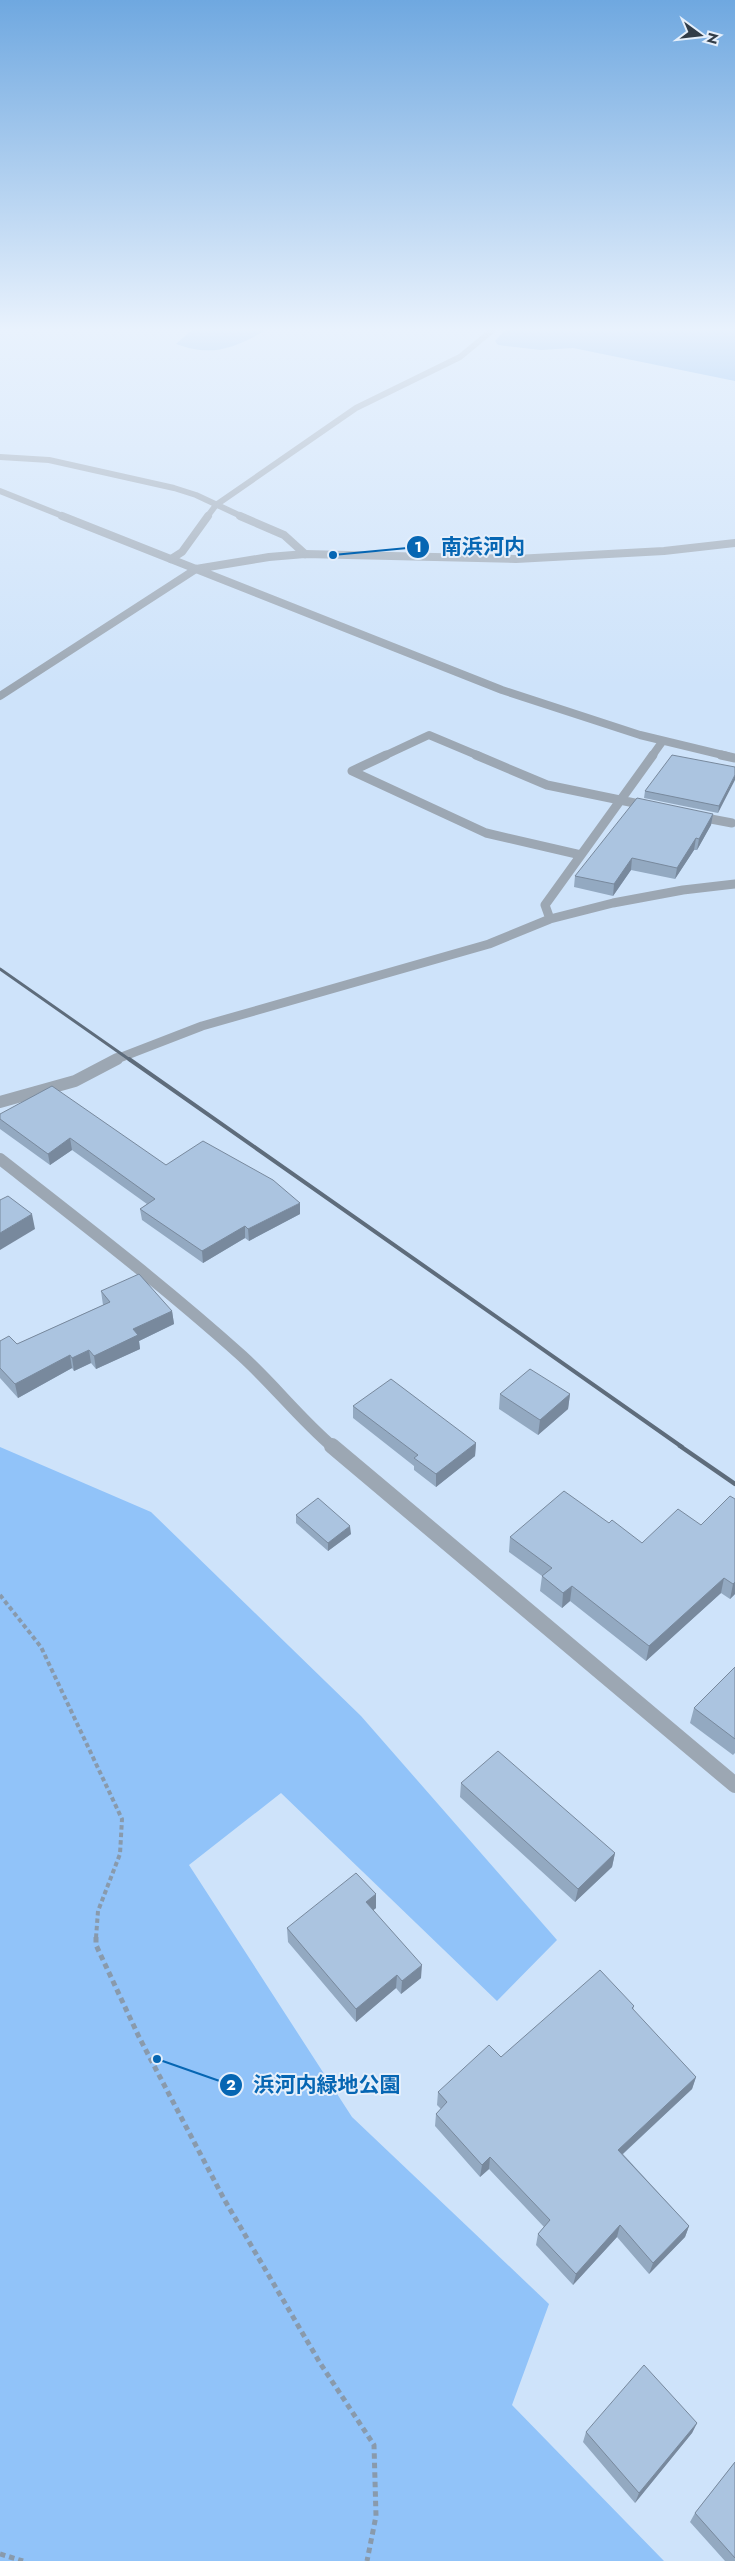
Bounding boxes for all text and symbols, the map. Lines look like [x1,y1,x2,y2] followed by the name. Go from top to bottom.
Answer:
[675,10,725,60] north arrow
[701,30,724,46] text: N
[406,529,535,565] callout: 南浜河内
[441,532,525,562] text: 南浜河内
[414,536,422,558] text: 1
[218,2067,410,2103] callout: 浜河内緑地公園
[254,2070,401,2100] text: 浜河内緑地公園
[226,2074,236,2096] text: 2

